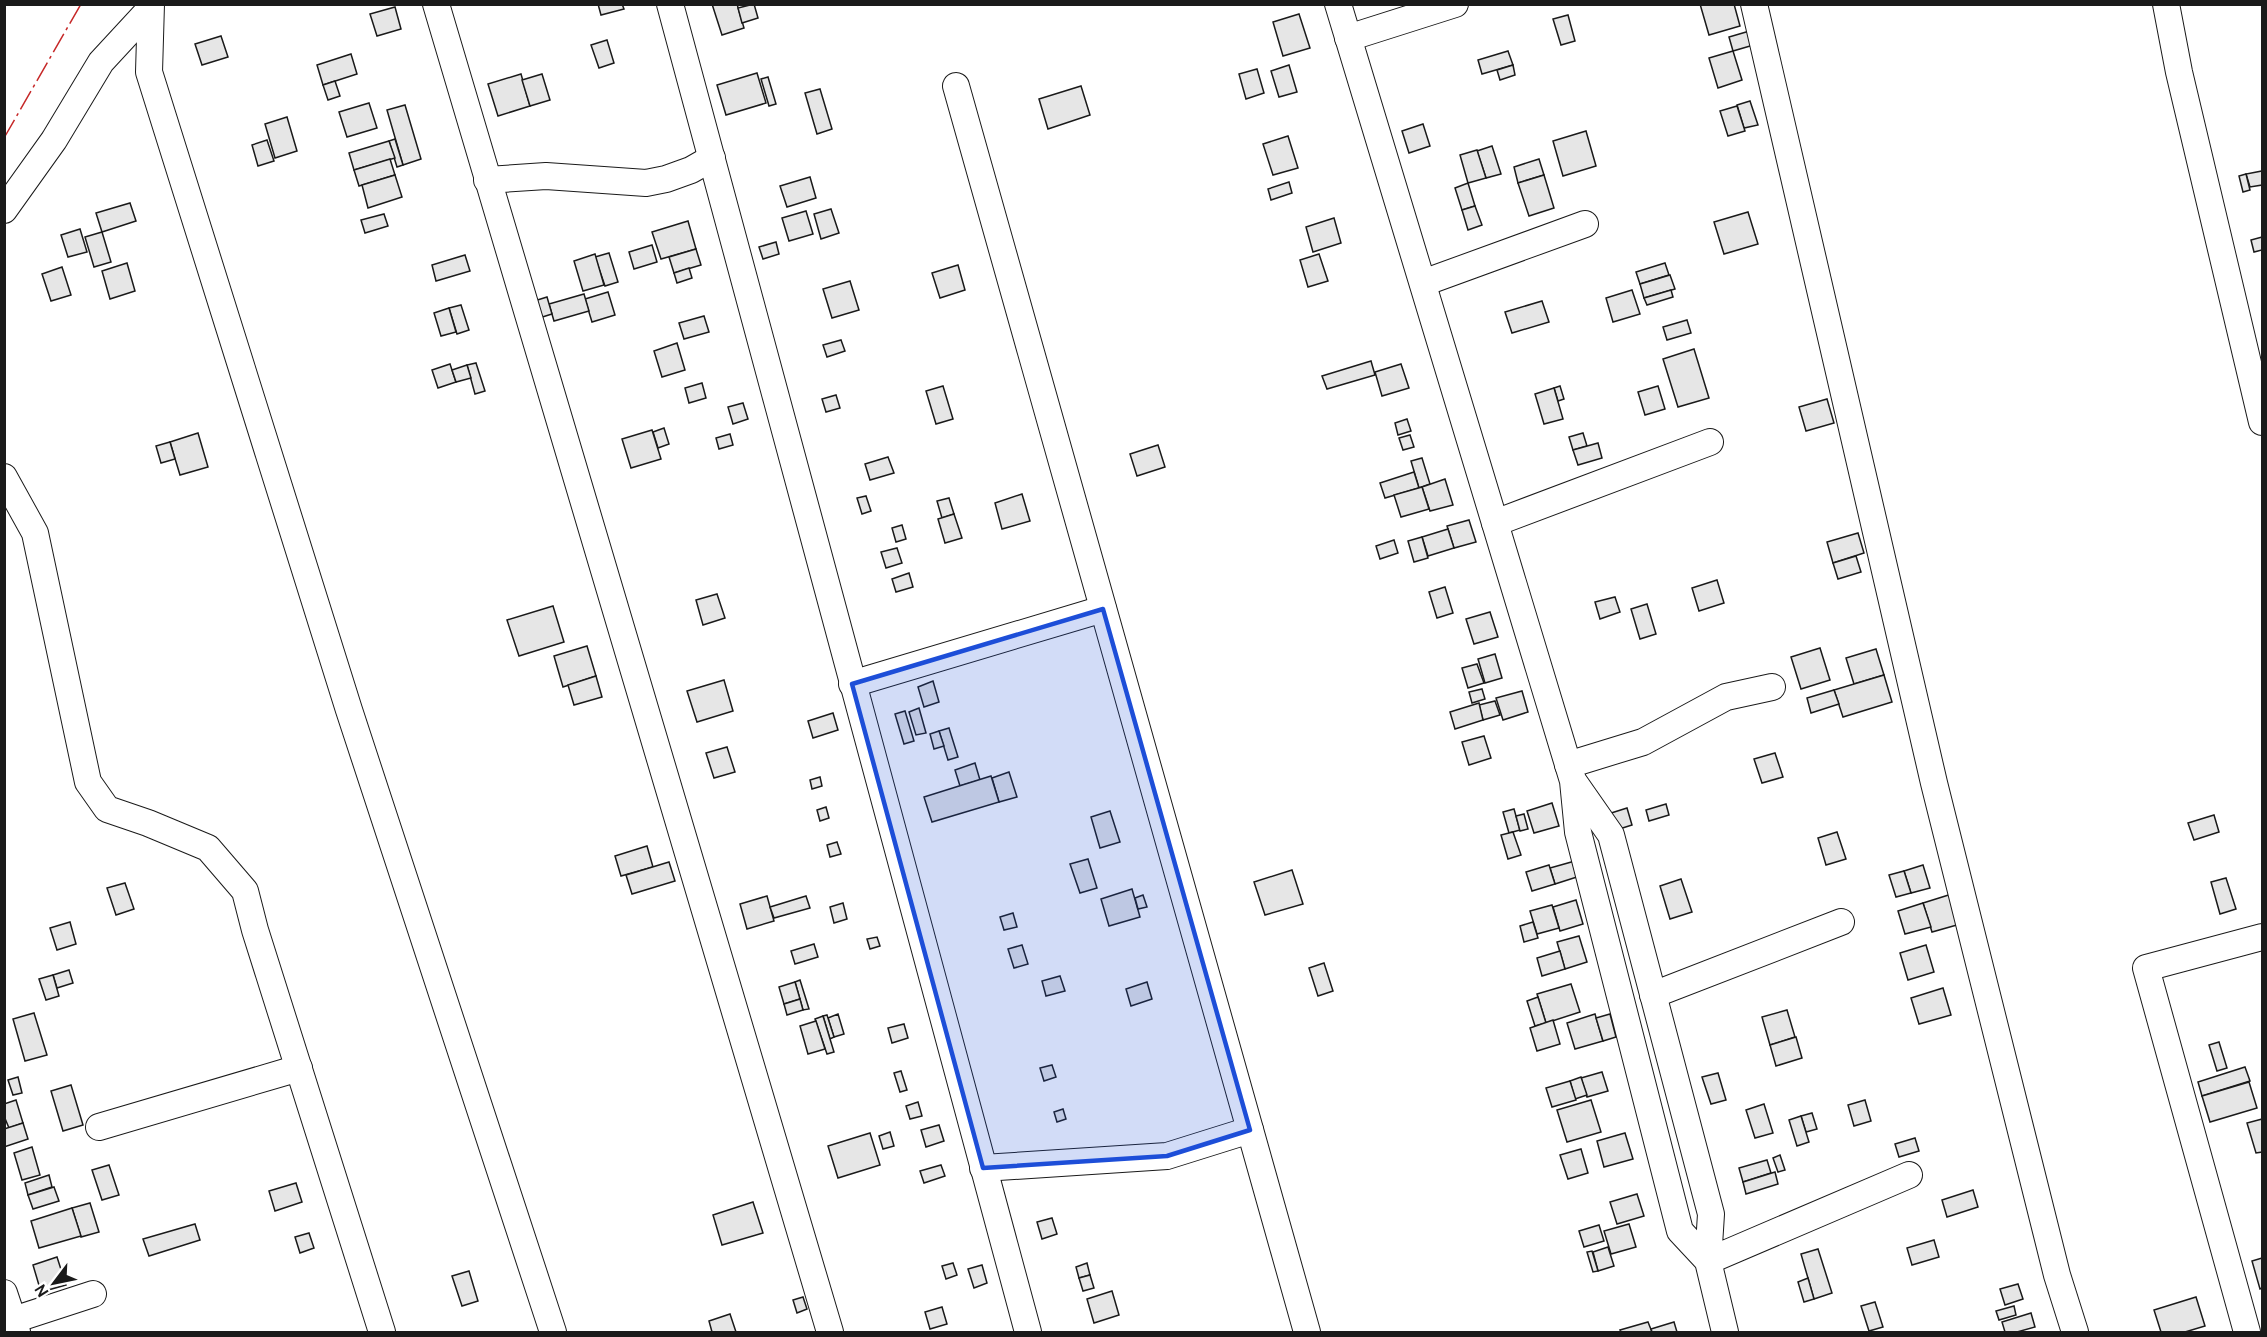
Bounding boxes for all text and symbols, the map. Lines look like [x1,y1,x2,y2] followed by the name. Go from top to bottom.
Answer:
[24,1253,84,1313] north arrow
[31,1281,53,1301] text: N

